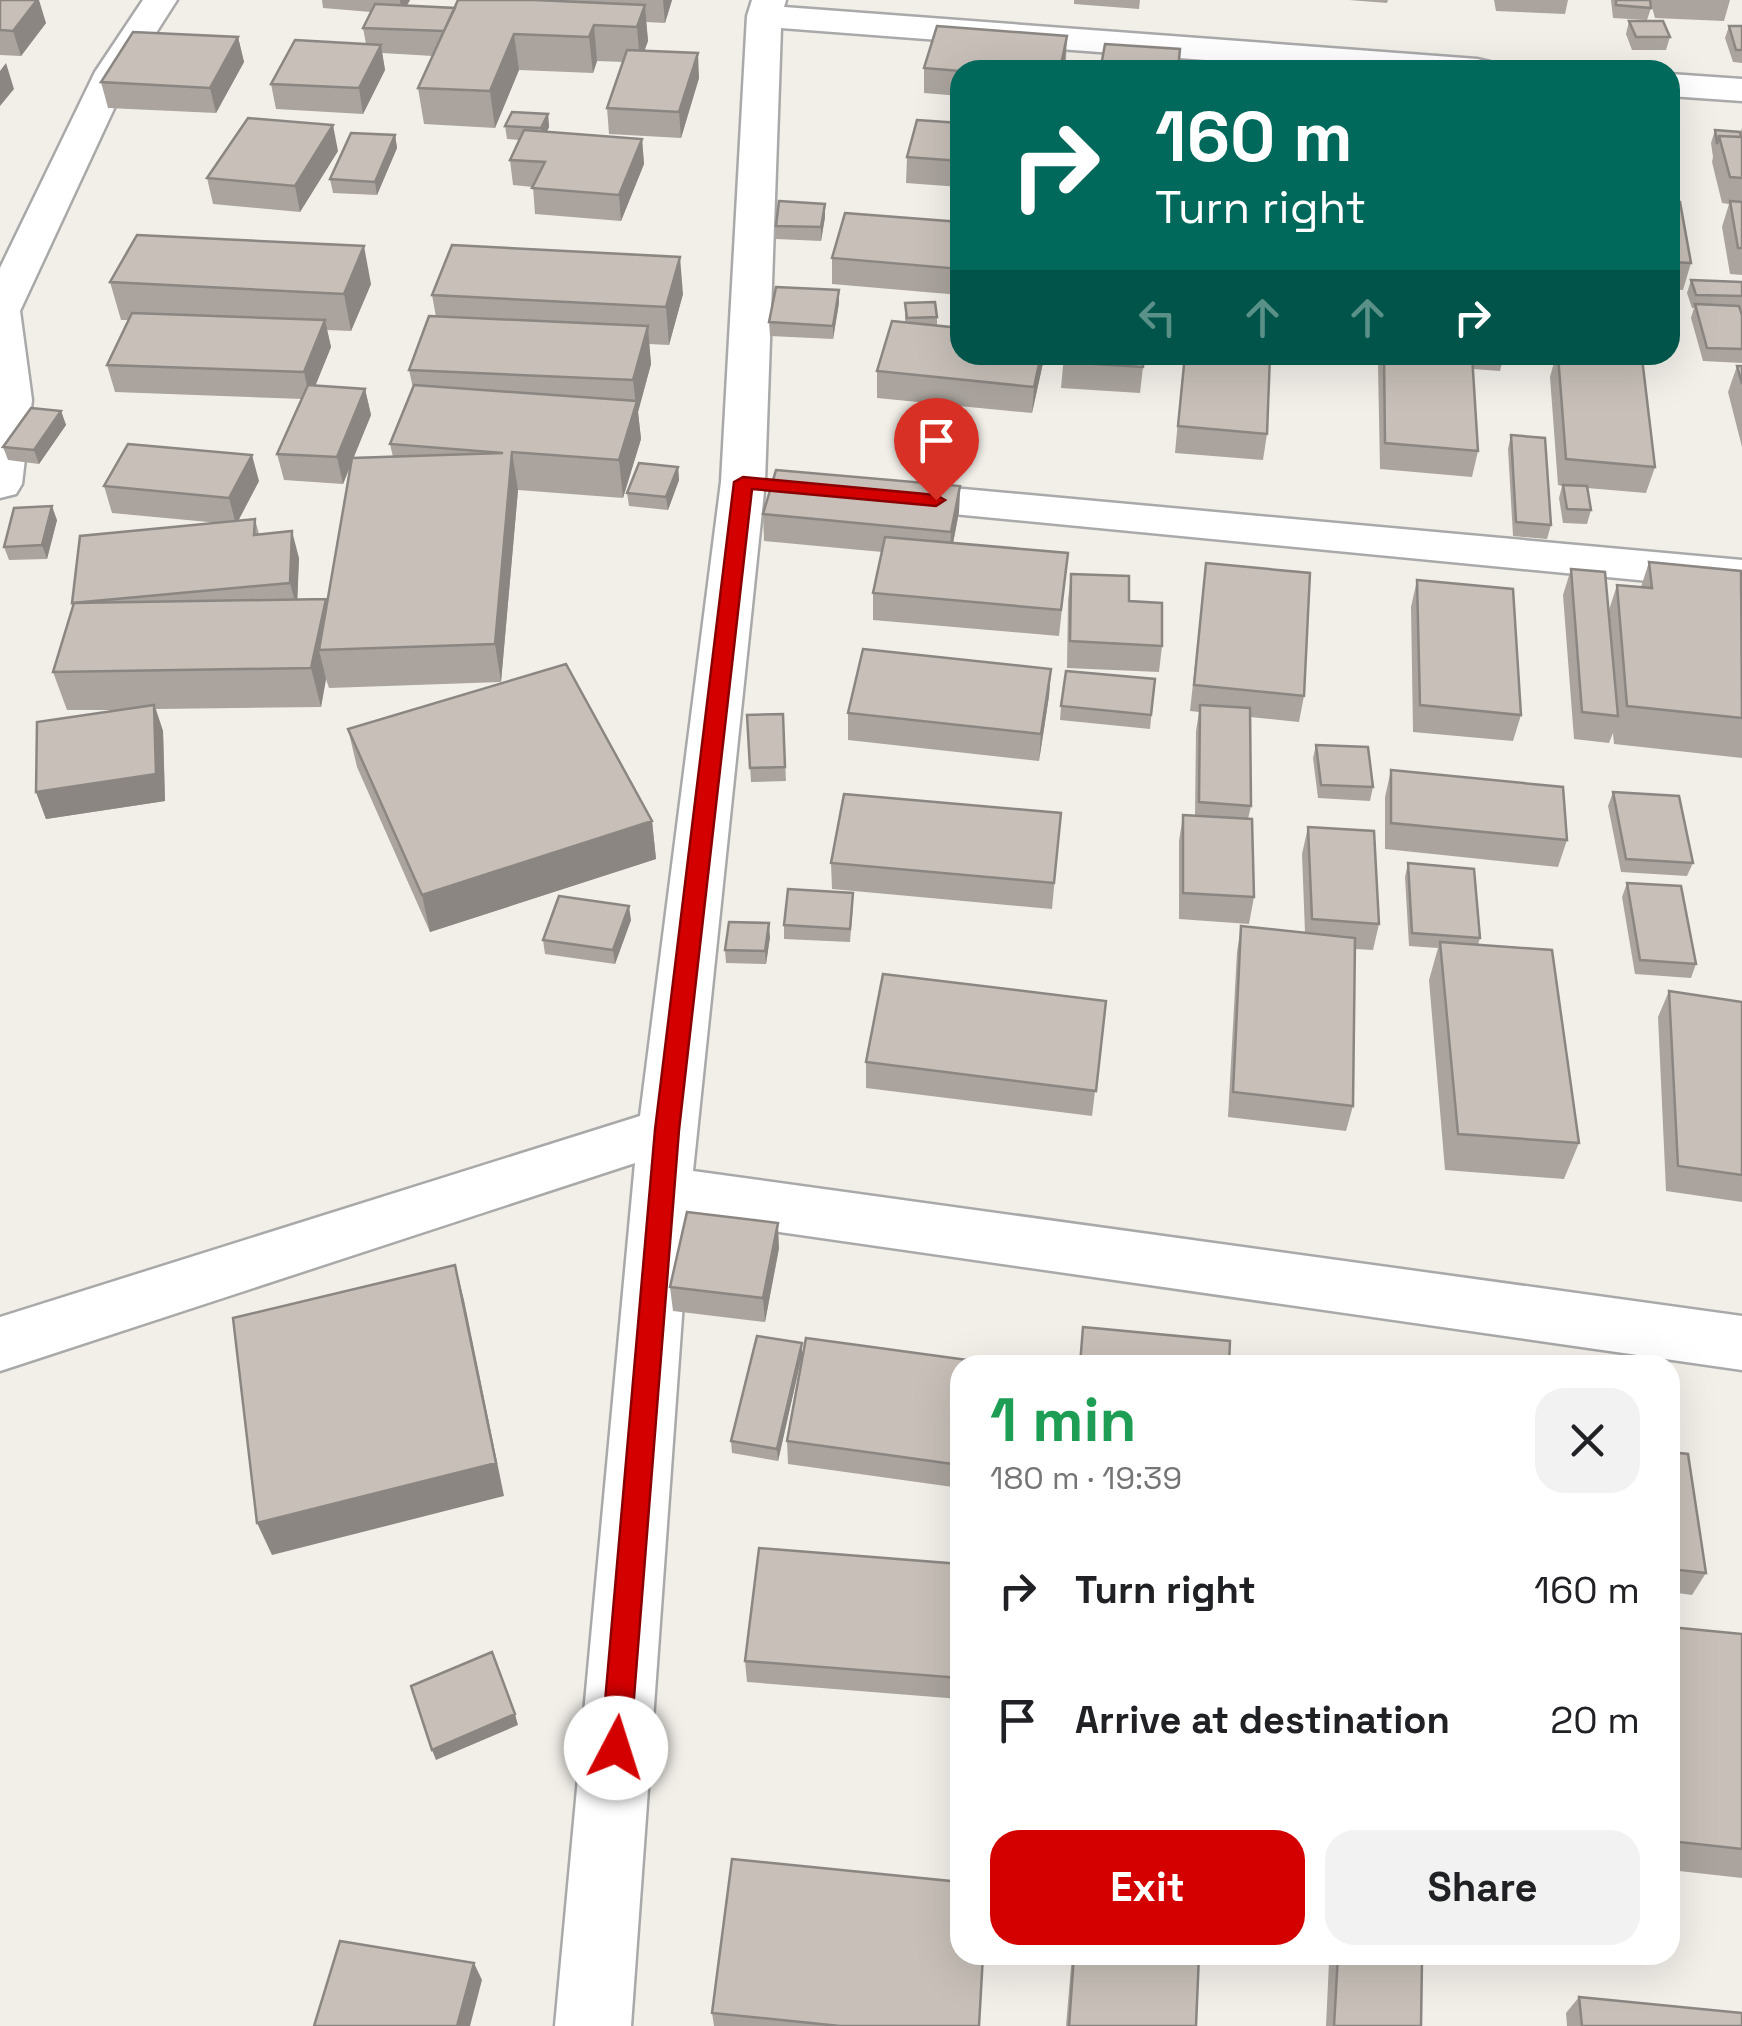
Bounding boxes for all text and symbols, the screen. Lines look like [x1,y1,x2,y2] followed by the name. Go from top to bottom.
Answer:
[1155,92,1353,181] text: 160 m
[990,100,1120,230] icon: right
[1155,179,1366,236] text: Turn right
[1130,290,1185,345] icon: left
[1235,290,1290,345] icon: ahead
[1340,290,1395,345] icon: ahead
[1445,290,1500,345] icon: right
[894,398,979,501] pin
[909,413,964,468] icon: arrive
[990,1382,1137,1459] text: 1 min
[1535,1388,1640,1493] button: close
[990,1458,1182,1498] text: 180 m · 19:39
[990,1563,1045,1618] icon: right
[1075,1566,1256,1614] text: Turn right
[1534,1566,1640,1614] text: 160 m
[990,1693,1045,1748] icon: arrive
[564,1696,668,1800] position arrow
[1075,1696,1450,1744] text: Arrive at destination
[1550,1696,1640,1744] text: 20 m
[990,1830,1305,1945] button: Exit
[1325,1830,1640,1945] button: Share

